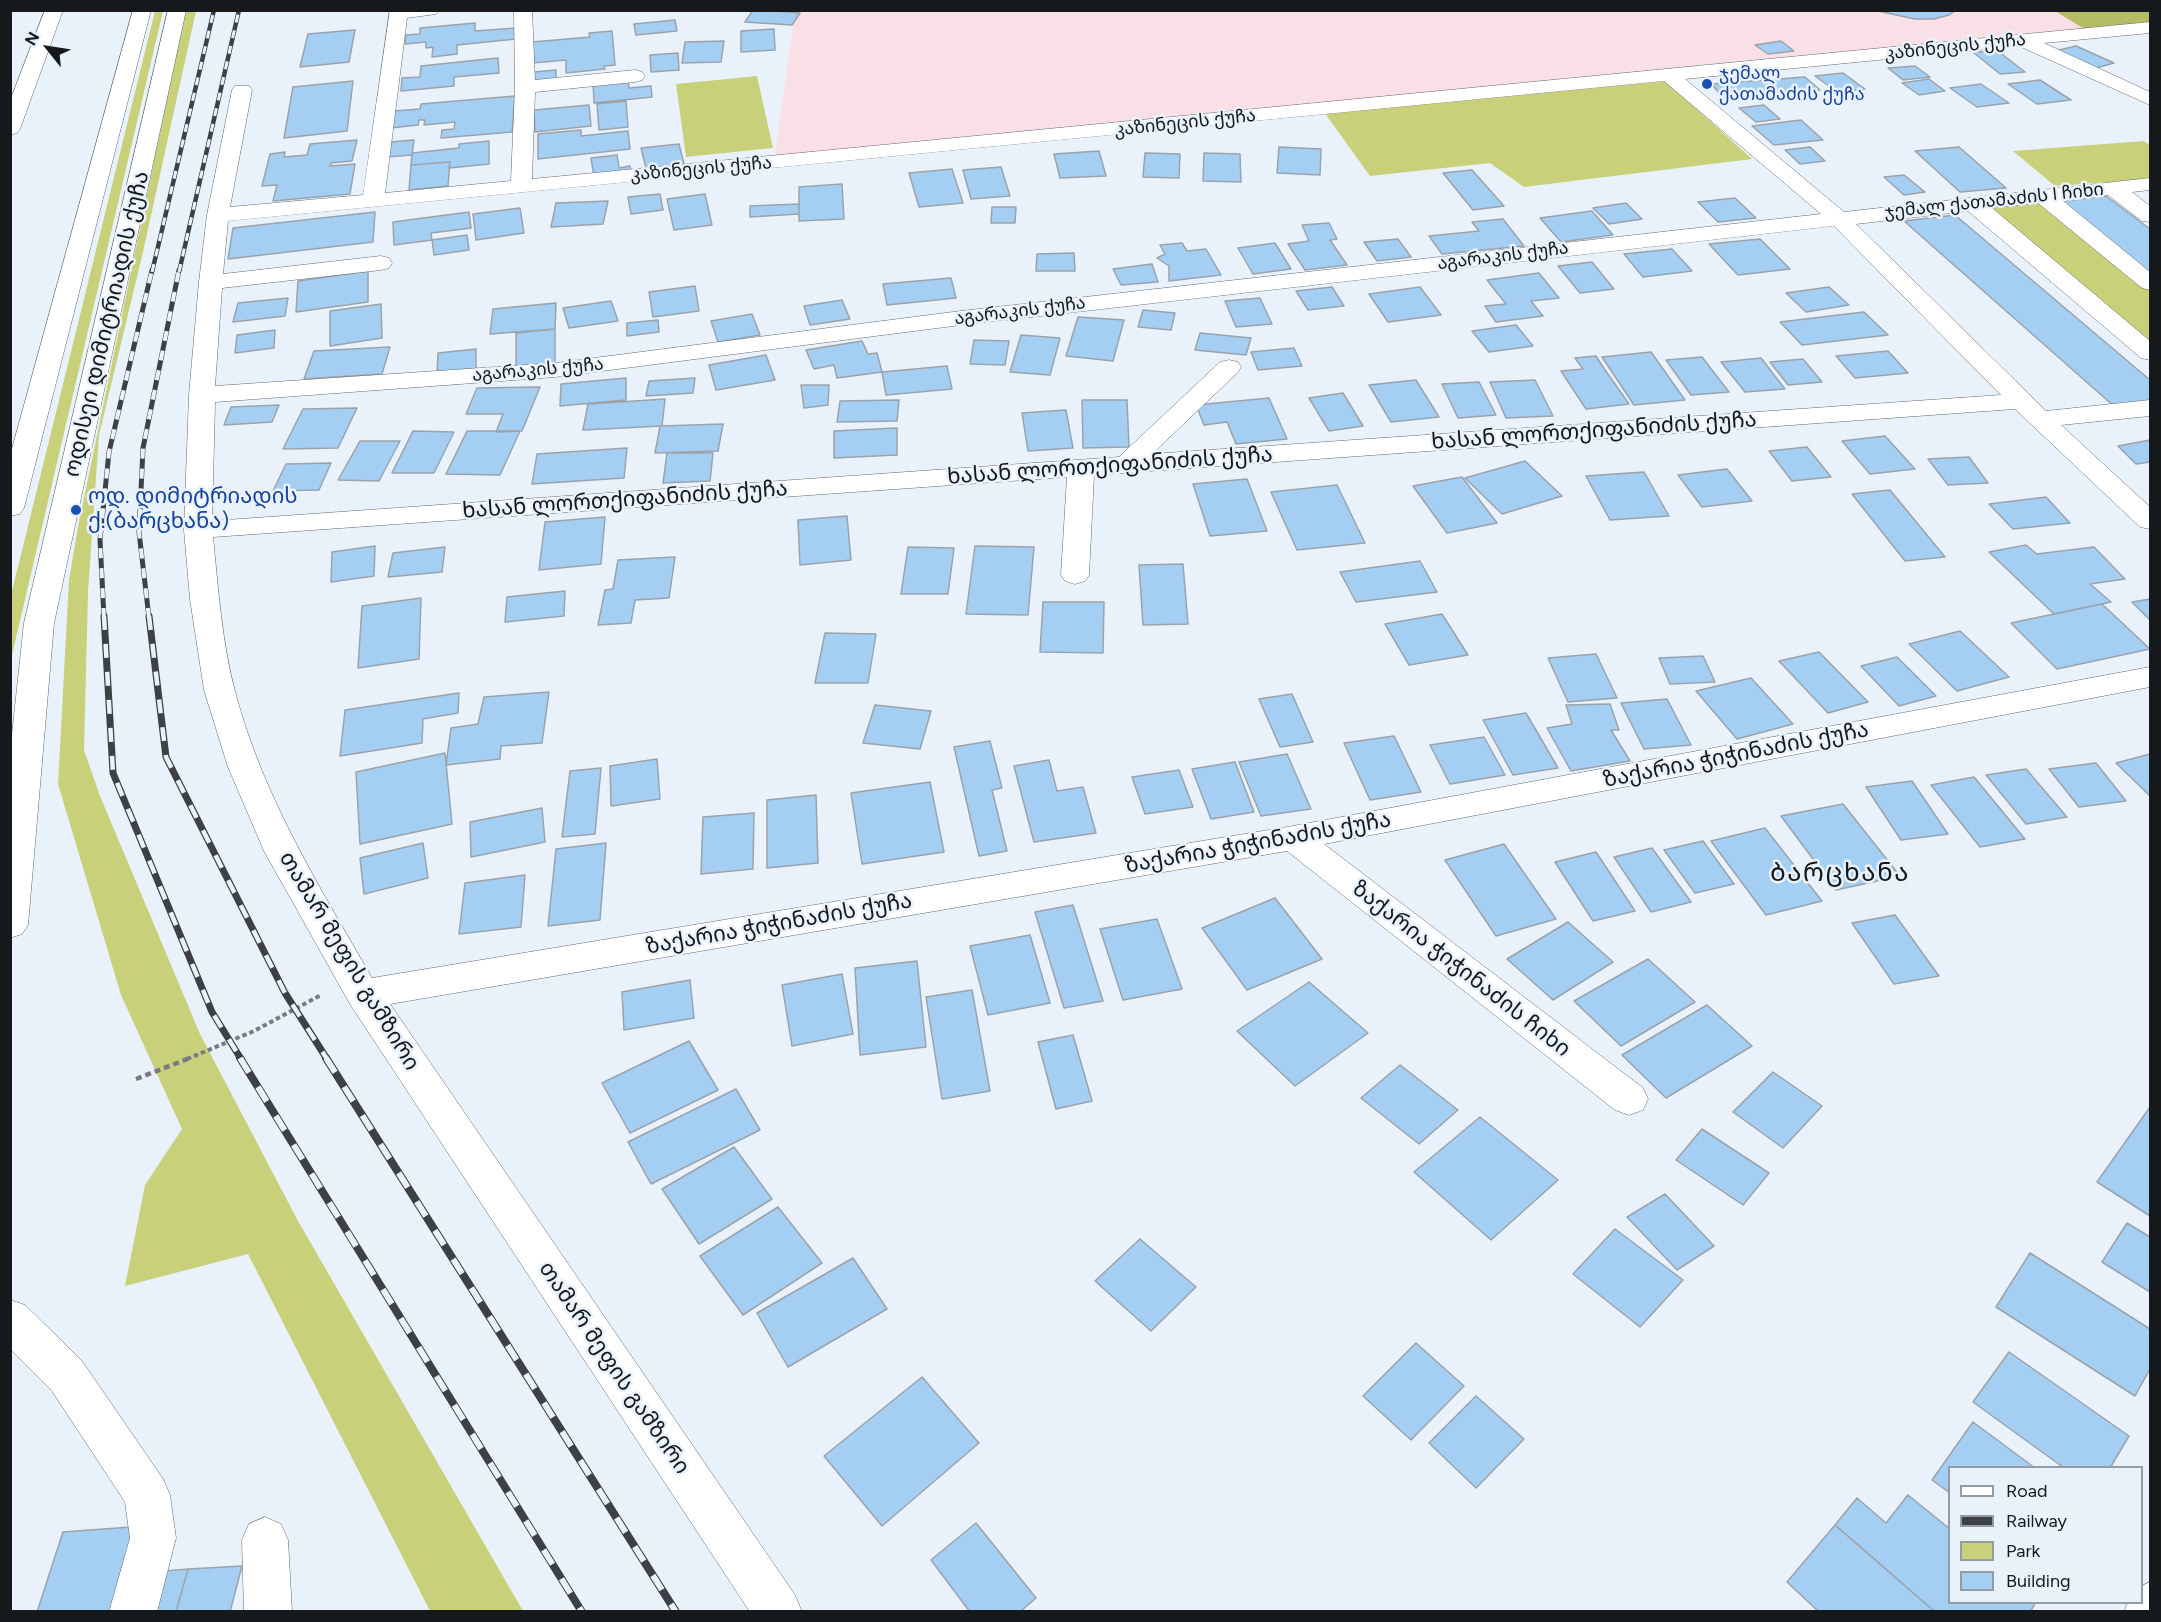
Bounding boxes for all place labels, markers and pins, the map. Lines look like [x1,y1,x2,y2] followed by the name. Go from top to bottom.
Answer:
[1719,63,1865,106] place label: ჯემალ ქათამაძის ქუჩა
[1700,77,1714,91] marker: ჯემალ ქათამაძის ქუჩა
[88,484,298,536] place label: ოდ. დიმიტრიადის ქ.(ბარცხანა)
[69,503,83,517] marker: ოდ. დიმიტრიადის ქ.(ბარცხანა)

